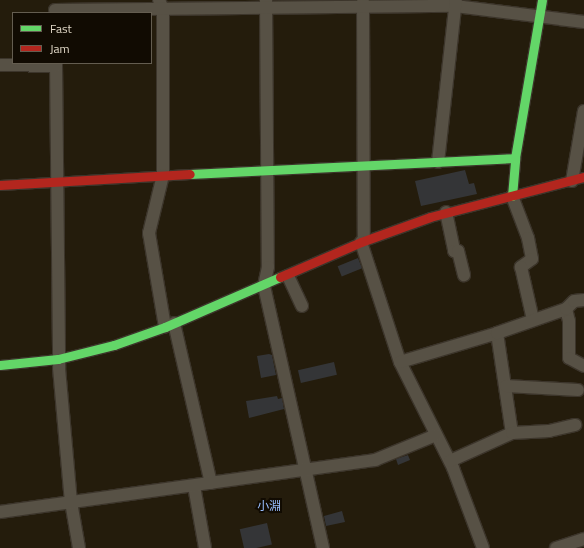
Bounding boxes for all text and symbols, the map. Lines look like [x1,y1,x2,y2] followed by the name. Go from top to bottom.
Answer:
[12,12,152,64] legend
[50,19,72,38] text: Fast
[50,39,70,58] text: Jam
[257,499,281,513] district label: 小淵

